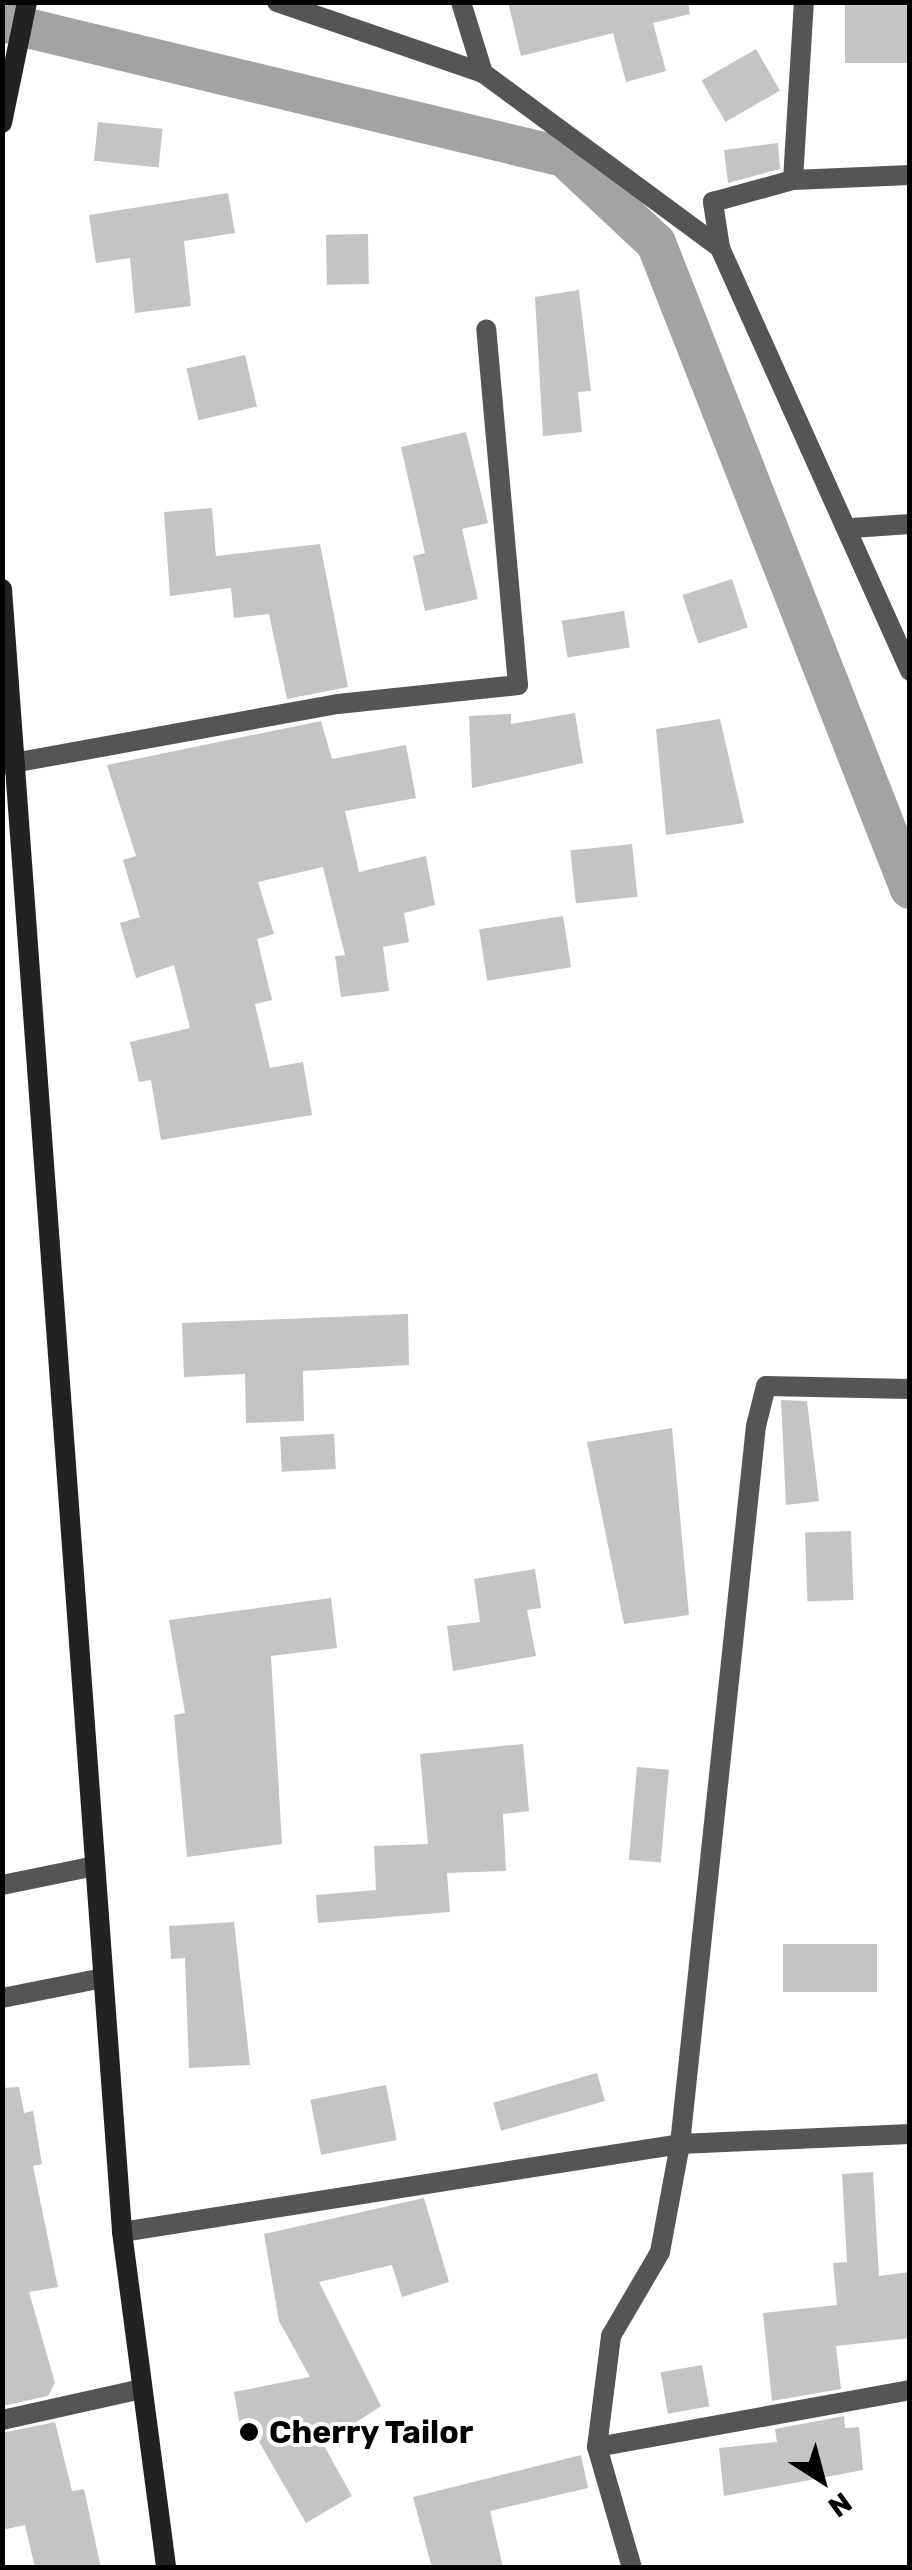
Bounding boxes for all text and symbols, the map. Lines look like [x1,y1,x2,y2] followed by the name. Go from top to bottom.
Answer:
[269,2413,475,2451] place label: Cherry Tailor
[238,2421,260,2443] marker: Cherry Tailor
[772,2430,872,2530] north arrow
[822,2485,858,2524] text: N

